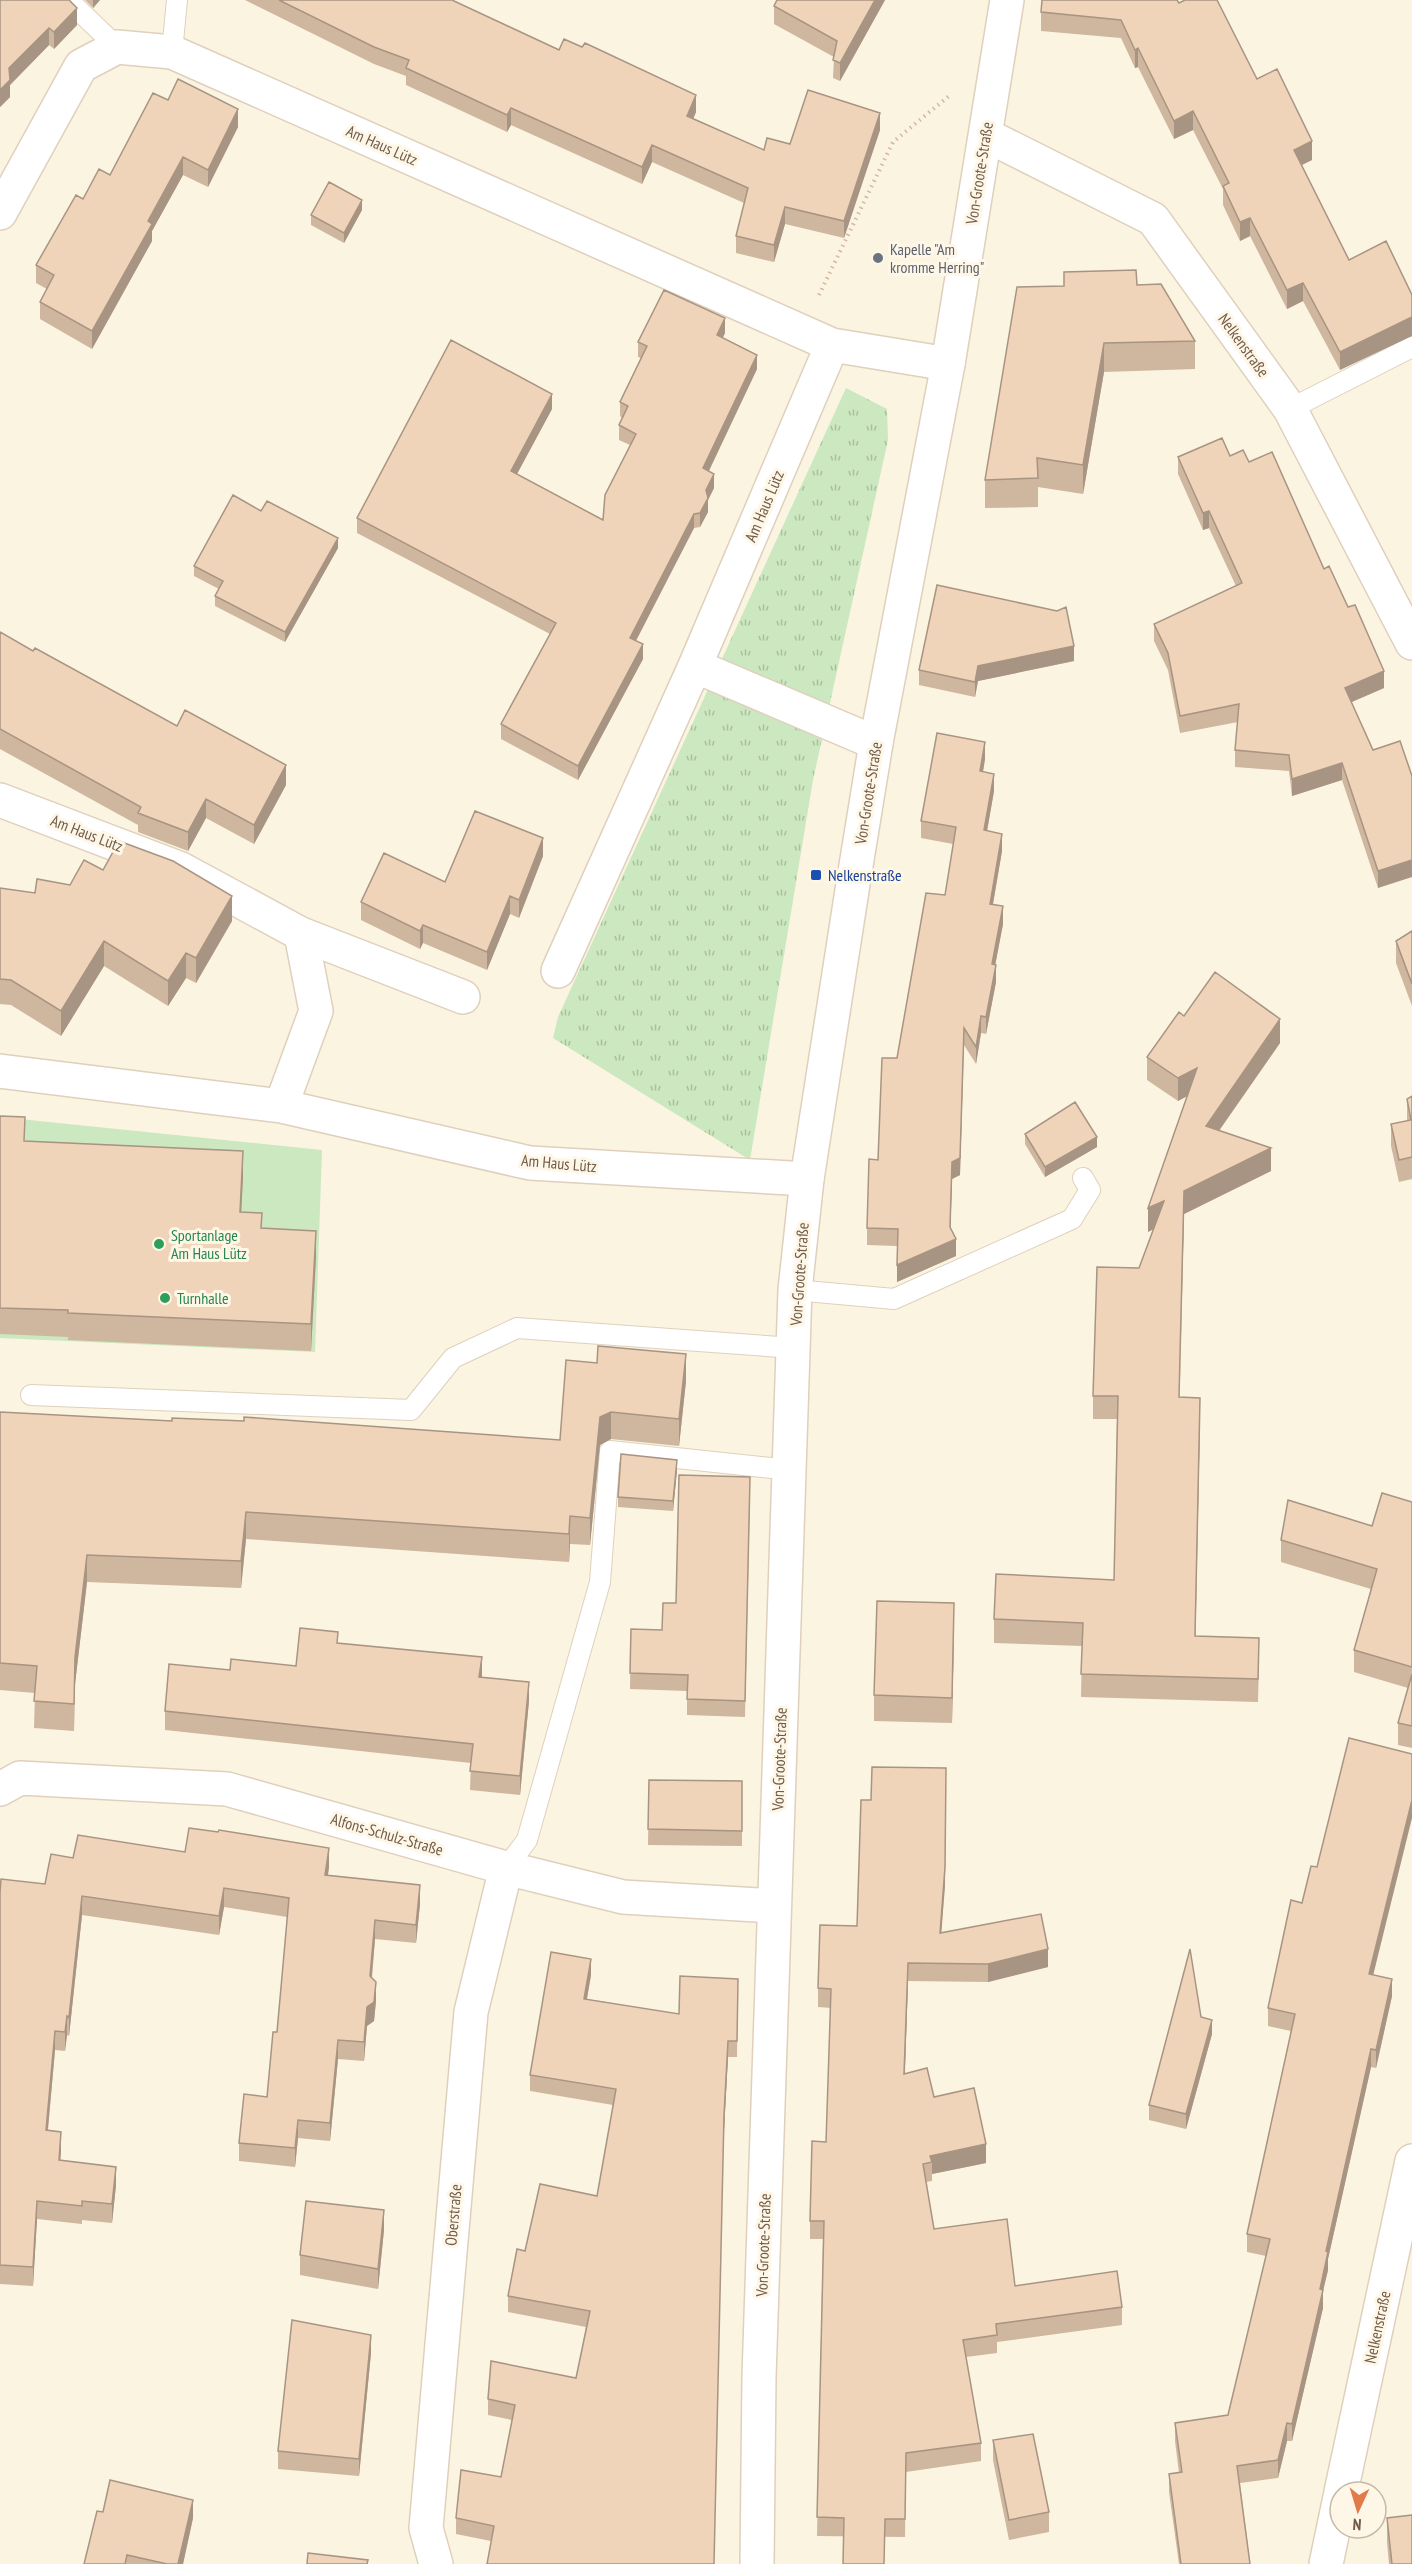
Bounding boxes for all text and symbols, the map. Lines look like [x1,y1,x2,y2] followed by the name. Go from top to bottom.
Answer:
[343,120,421,170] street label: Am Haus Lütz
[961,120,997,227] street label: Von-Groote-Straße
[890,239,984,277] place label: Kapelle "Am kromme Herring"
[871,251,885,265] marker: Kapelle "Am kromme Herring"
[1214,309,1274,381] street label: Nelkenstraße
[740,467,788,545] street label: Am Haus Lütz
[850,740,886,847] street label: Von-Groote-Straße
[48,810,126,856] street label: Am Haus Lütz
[828,865,902,885] place label: Nelkenstraße
[809,868,823,882] marker: Nelkenstraße
[520,1150,598,1176] street label: Am Haus Lütz
[785,1222,813,1327] street label: Von-Groote-Straße
[171,1225,247,1263] place label: Sportanlage Am Haus Lütz
[152,1237,166,1251] marker: Sportanlage Am Haus Lütz
[177,1288,229,1308] place label: Turnhalle
[158,1291,172,1305] marker: Turnhalle
[767,1707,791,1812] street label: Von-Groote-Straße
[329,1808,445,1860] street label: Alfons-Schulz-Straße
[440,2183,466,2247] street label: Oberstraße
[751,2193,775,2298] street label: Von-Groote-Straße
[1360,2289,1394,2365] street label: Nelkenstraße
[1328,2480,1388,2540] north arrow
[1352,2515,1362,2535] text: N

